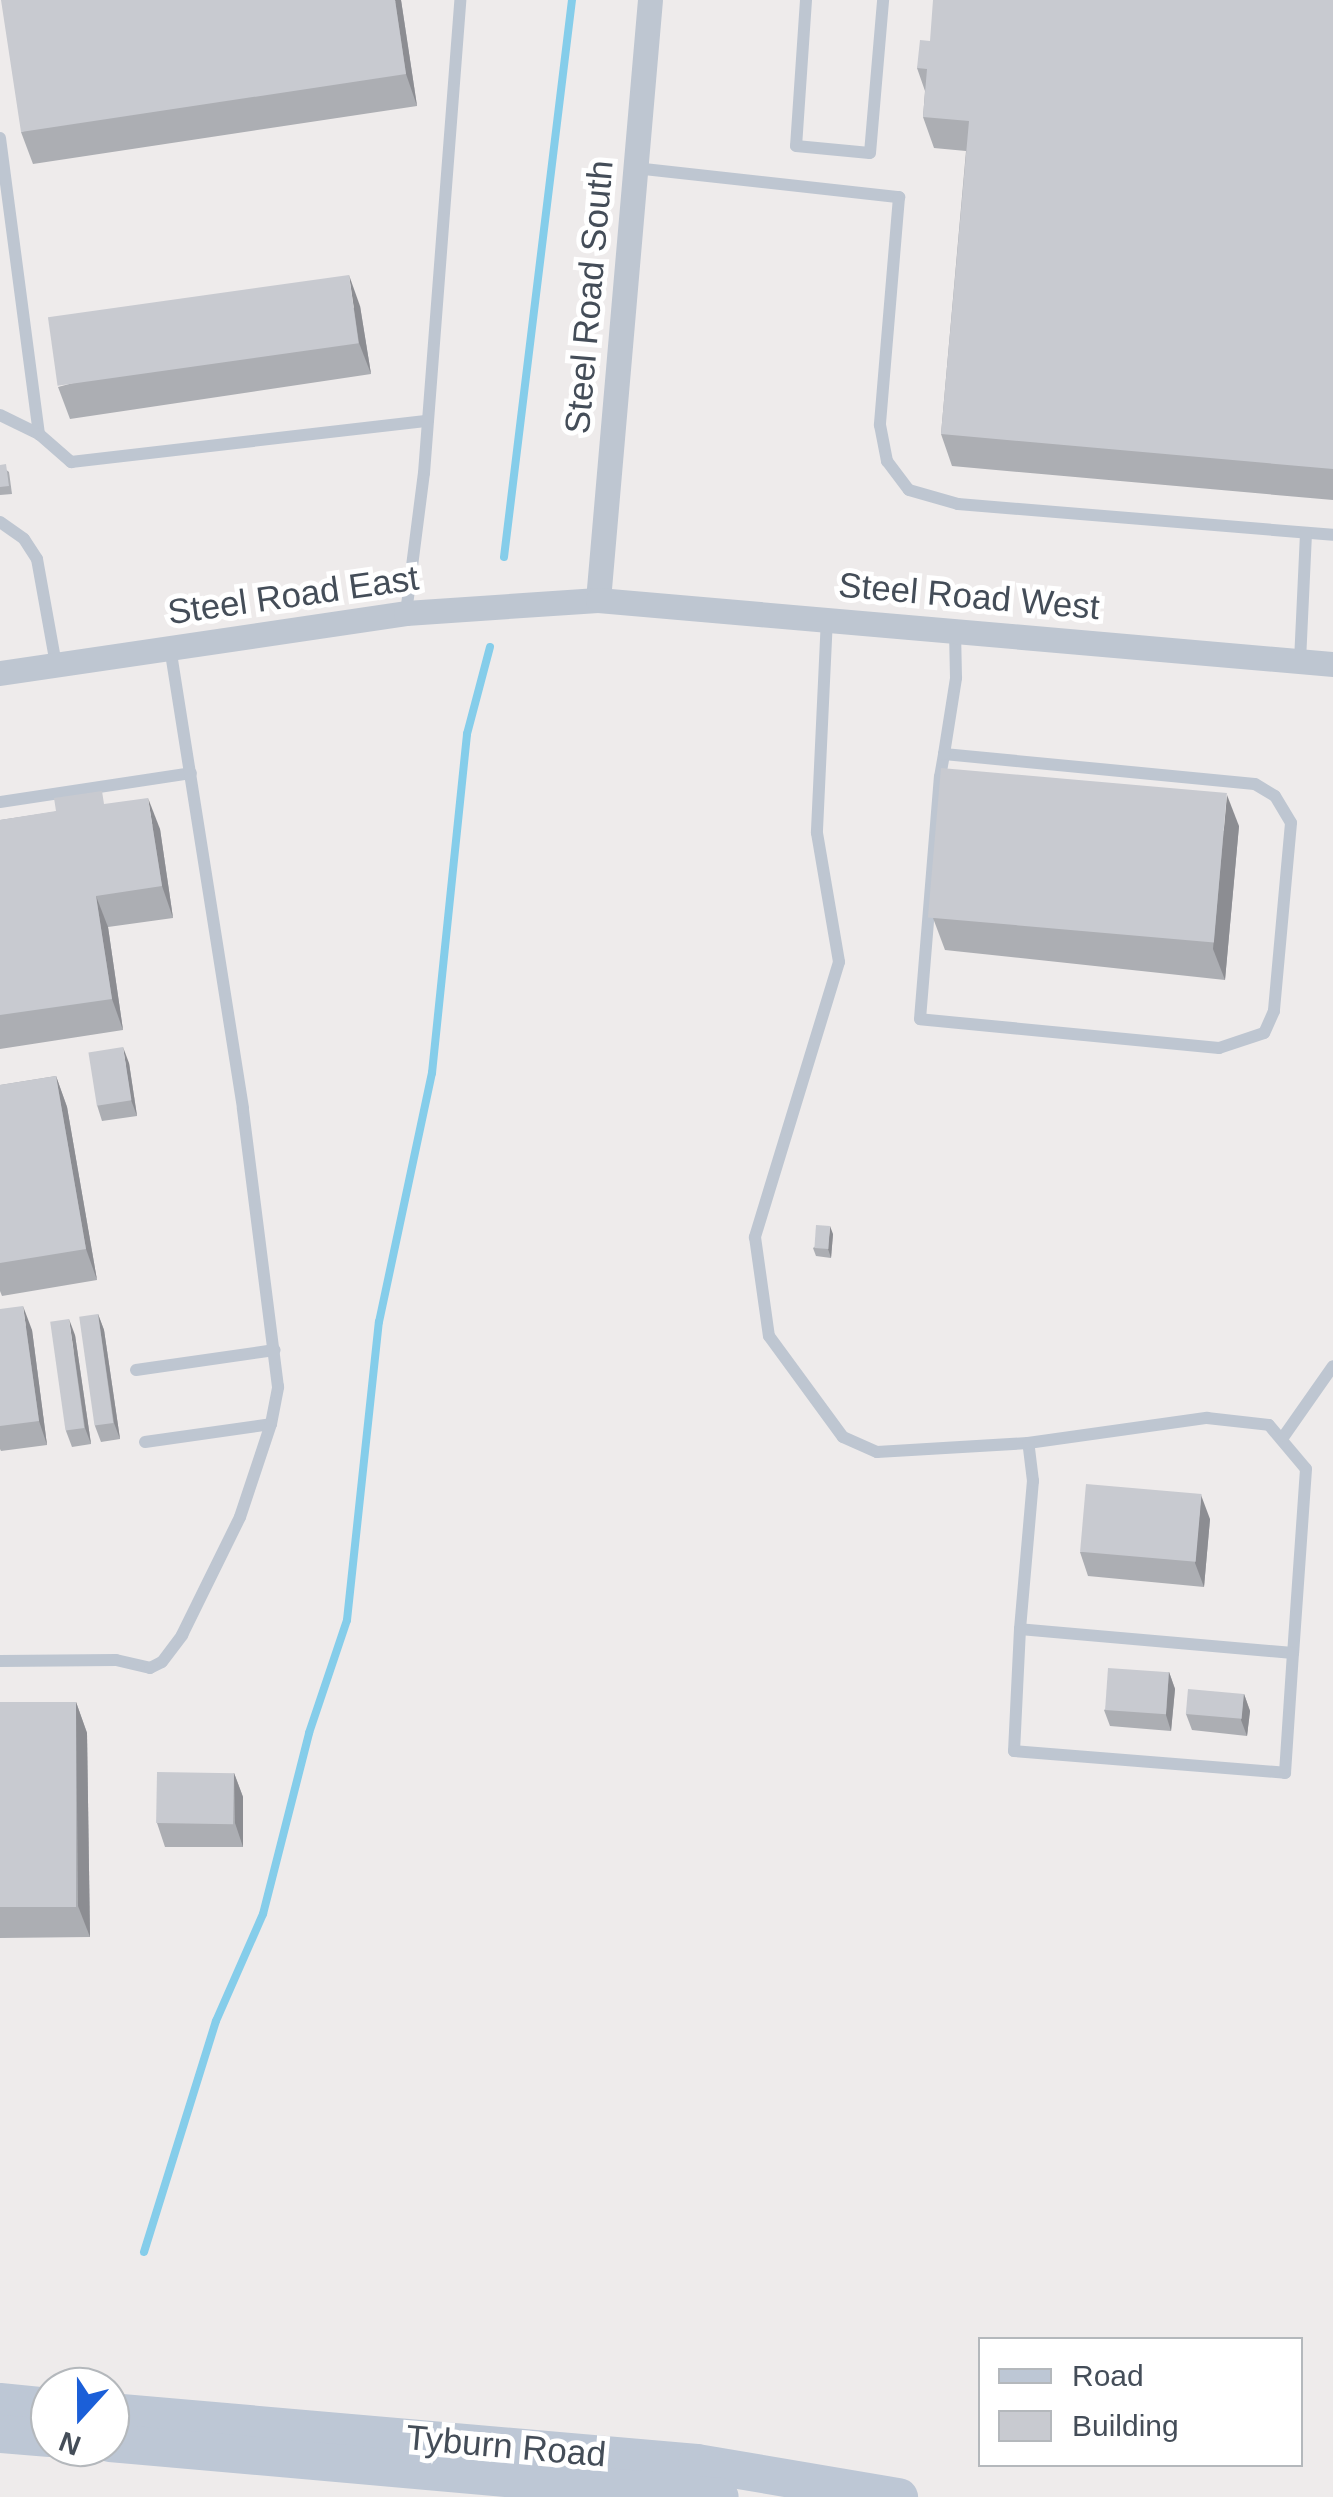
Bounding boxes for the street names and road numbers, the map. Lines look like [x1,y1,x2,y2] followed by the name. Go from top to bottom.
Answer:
[556,159,622,435] street label: Steel Road South
[165,557,421,633] street label: Steel Road East
[837,564,1101,628] street label: Steel Road West
[404,2416,608,2476] street label: Tyburn Road

